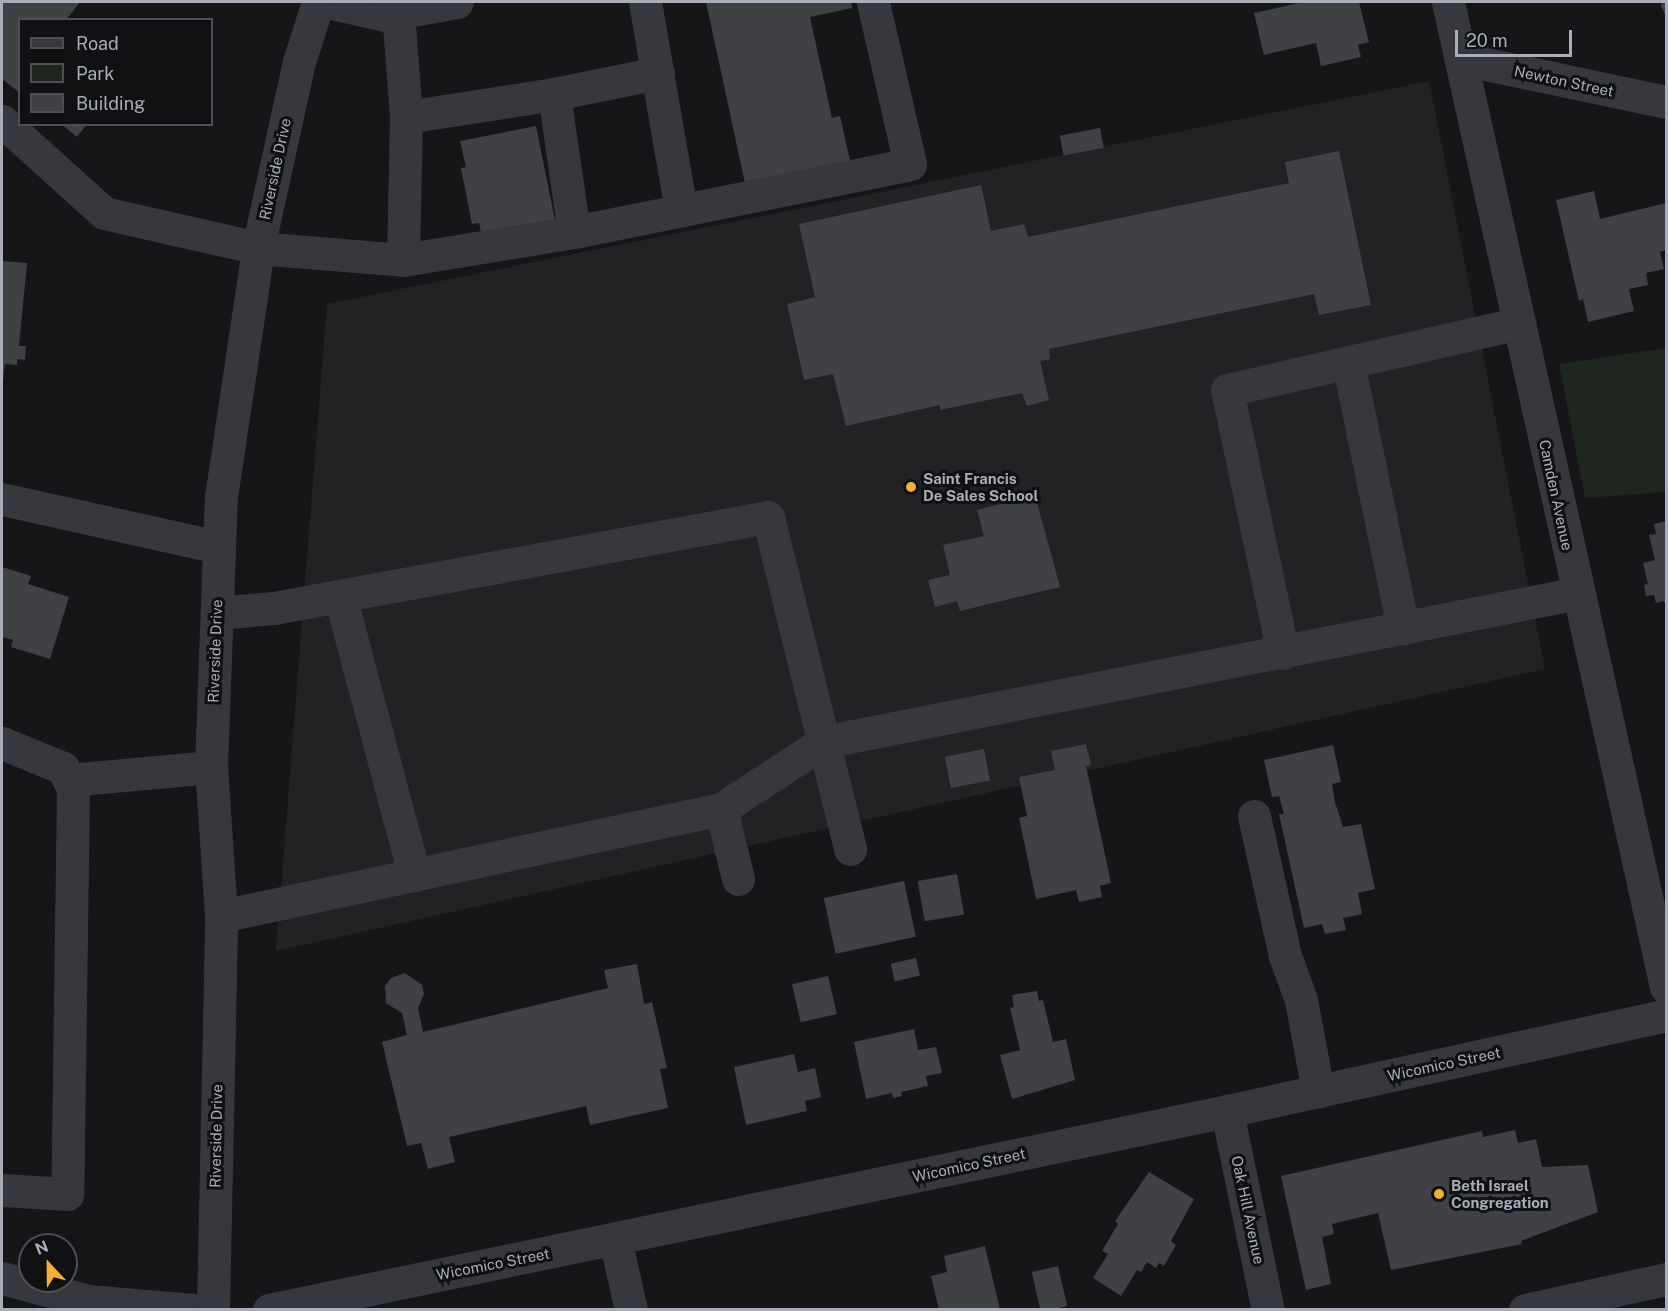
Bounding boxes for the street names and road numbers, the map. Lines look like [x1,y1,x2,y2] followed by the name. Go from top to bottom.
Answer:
[1512,62,1616,100] street label: Newton Street
[255,116,295,222] street label: Riverside Drive
[1535,438,1577,552] street label: Camden Avenue
[204,599,226,703] street label: Riverside Drive
[1386,1043,1502,1085] street label: Wicomico Street
[206,1084,226,1188] street label: Riverside Drive
[911,1144,1027,1186] street label: Wicomico Street
[1228,1154,1268,1266] street label: Oak Hill Avenue
[435,1244,551,1284] street label: Wicomico Street

